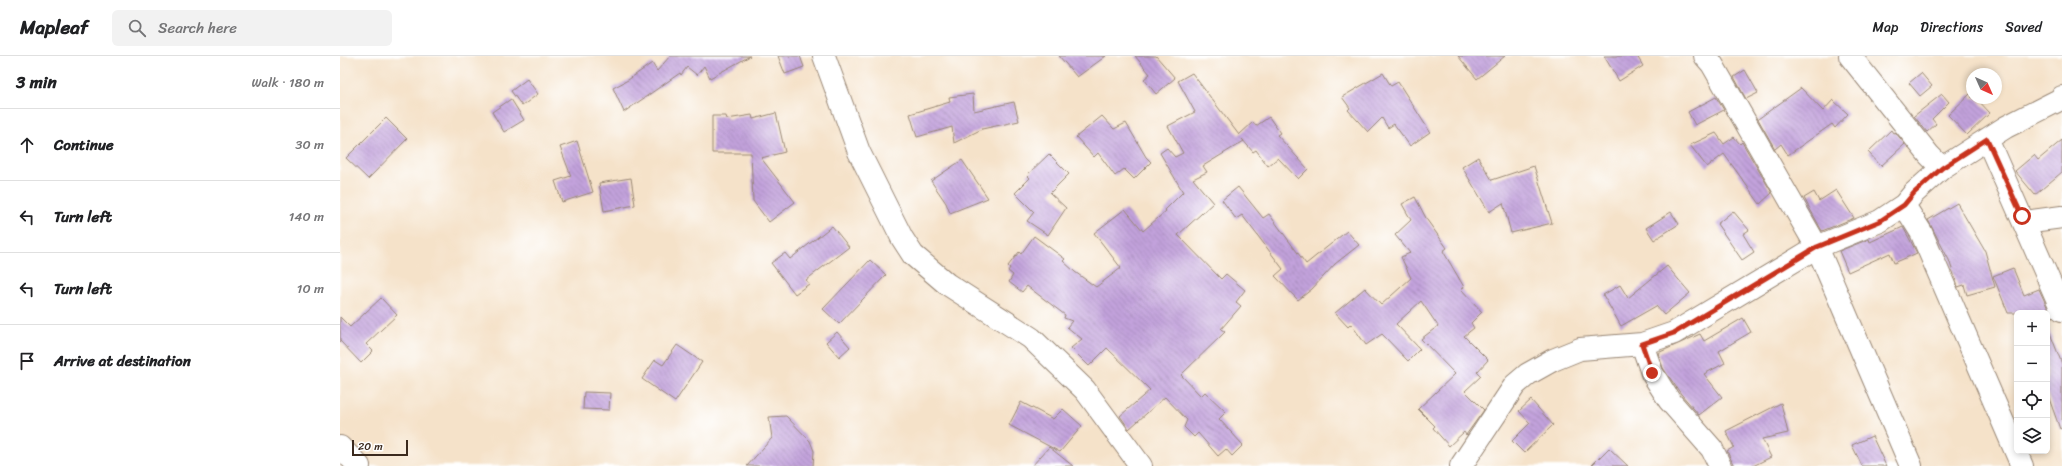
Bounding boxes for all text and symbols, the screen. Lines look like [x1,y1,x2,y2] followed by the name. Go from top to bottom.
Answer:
[112,10,392,46] search box
[20,11,88,44] text: Mapleaf
[158,15,237,41] text: Search here
[1872,15,1898,40] text: Map
[1920,15,1983,40] text: Directions
[2005,15,2042,40] text: Saved
[126,17,148,39] icon: search
[16,67,57,97] text: 3 min
[1966,68,2002,104] north arrow
[252,71,324,94] text: Walk · 180 m
[54,132,114,158] text: Continue
[295,133,324,156] text: 30 m
[16,134,38,156] icon: ahead
[54,204,112,230] text: Turn left
[289,205,324,228] text: 140 m
[16,206,38,228] icon: left
[2013,207,2031,225] route start
[54,276,112,302] text: Turn left
[297,277,324,300] text: 10 m
[16,278,38,300] icon: left
[2014,310,2050,454] map controls
[2014,310,2050,346] button: +
[2014,346,2050,382] button: −
[54,348,191,374] text: Arrive at destination
[16,350,38,372] icon: arrive
[1643,364,1661,382] route end
[2014,382,2050,418] button: locate
[2014,418,2050,454] button: layers
[358,437,383,456] text: 20 m
[352,438,408,457] scale bar

